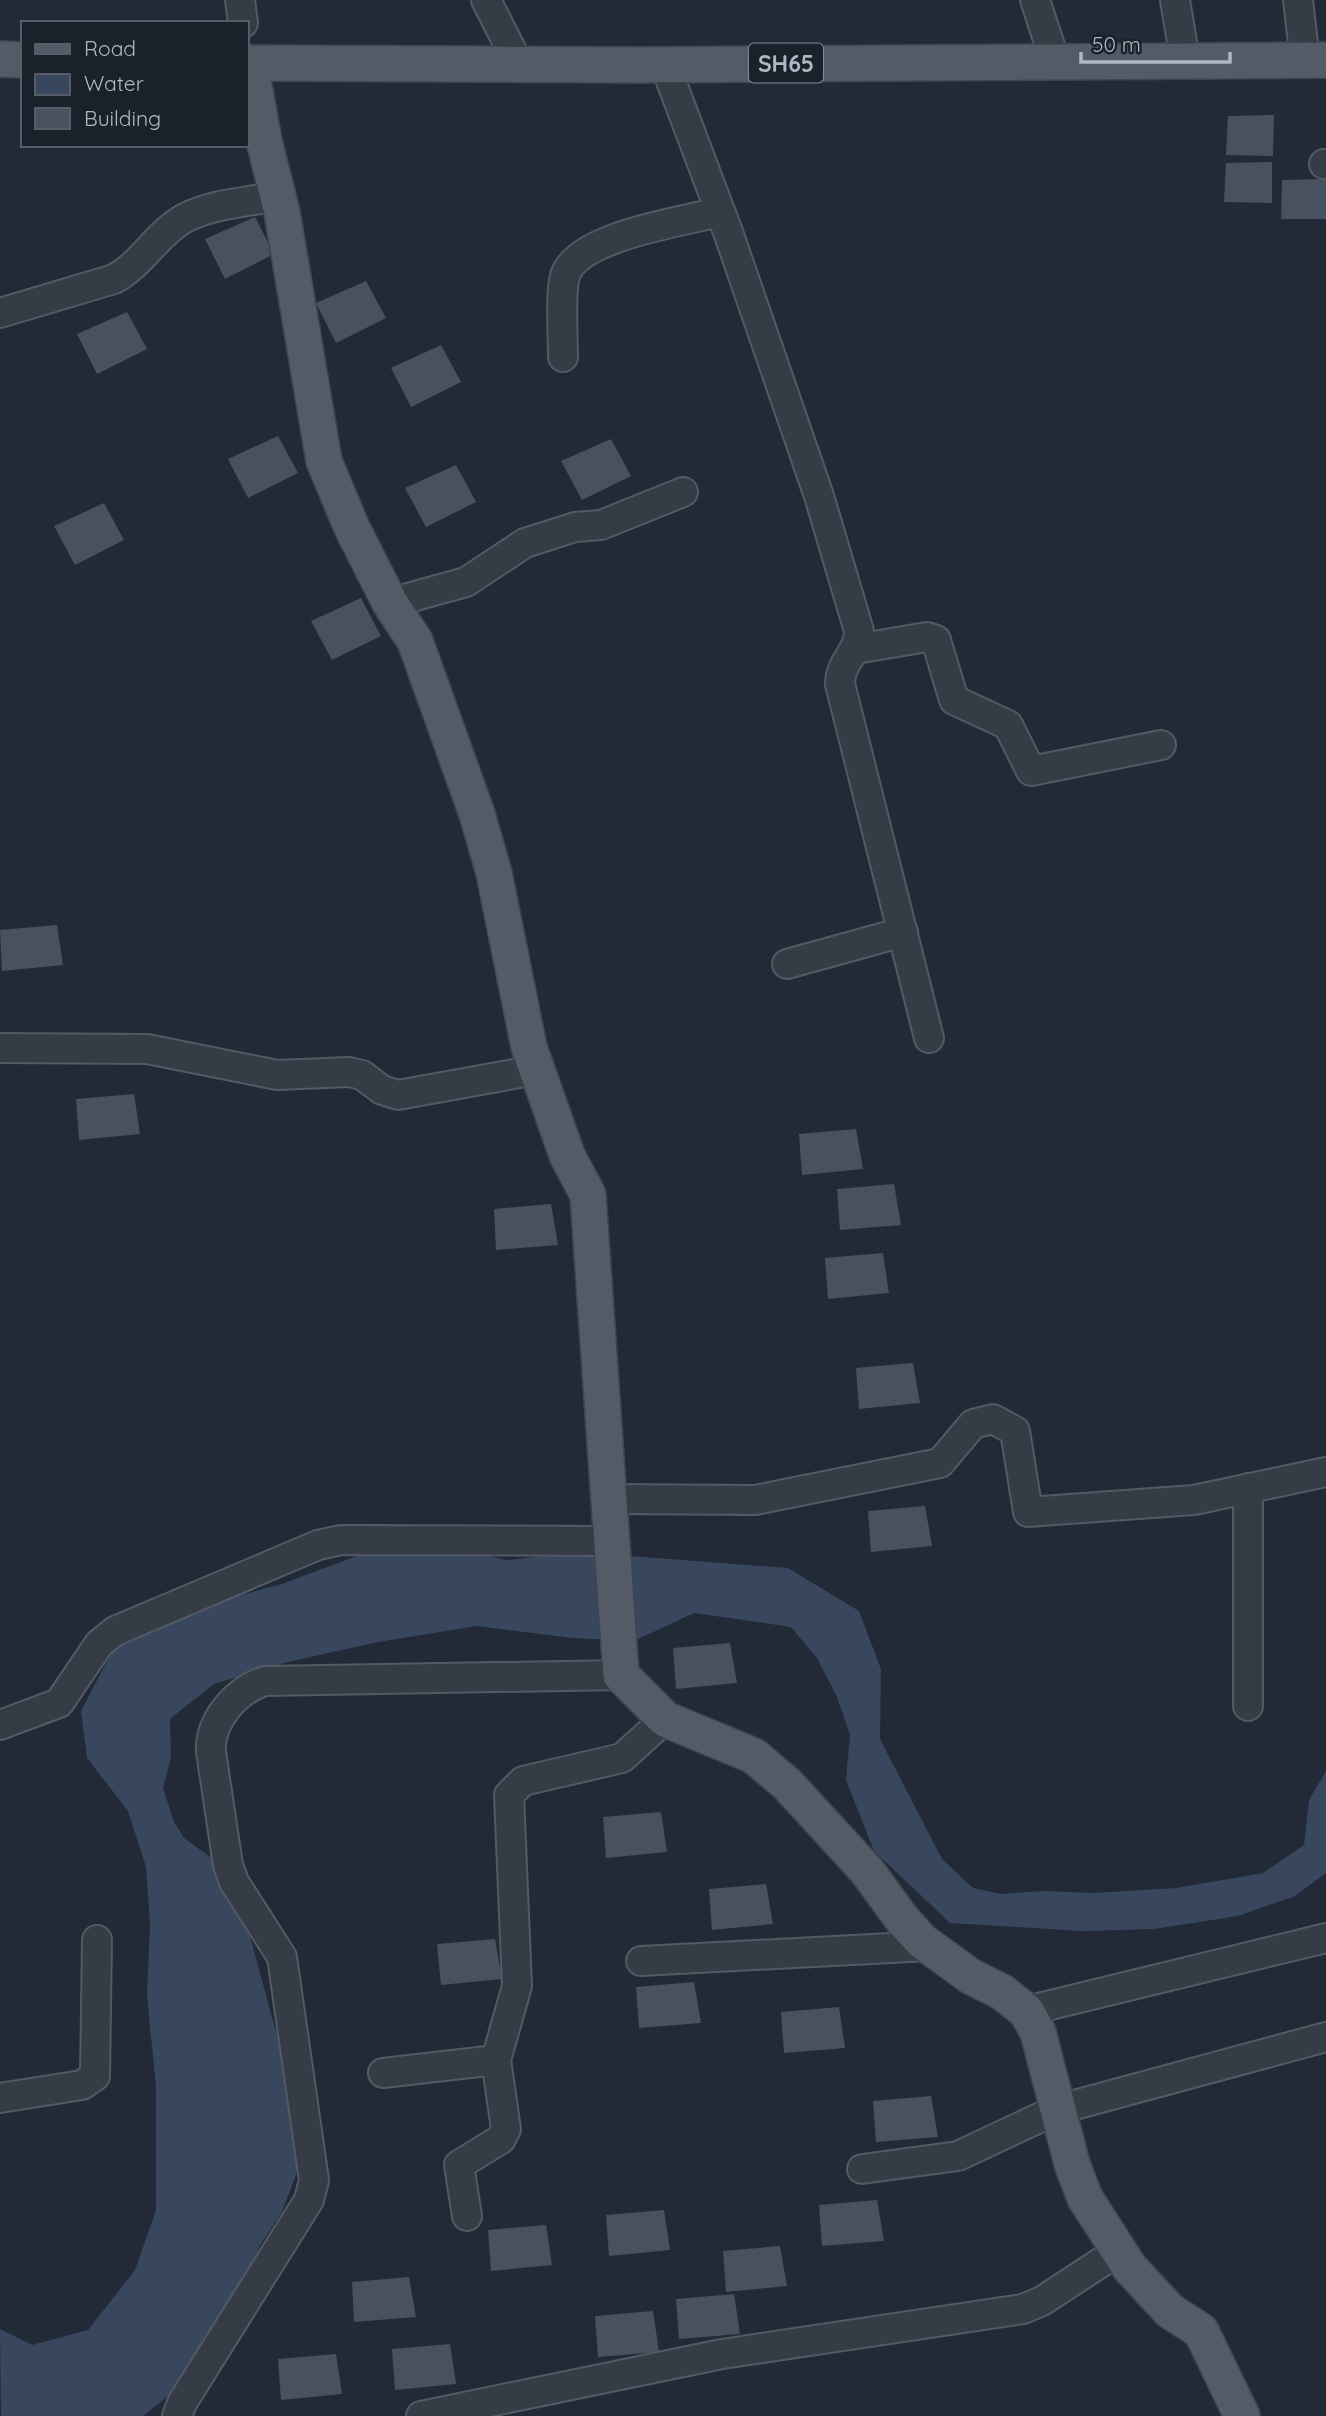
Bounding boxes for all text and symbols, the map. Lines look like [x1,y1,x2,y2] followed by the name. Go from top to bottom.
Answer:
[21,21,248,147] legend
[1081,21,1230,65] scale bar
[1092,31,1141,57] text: 50 m
[84,35,136,61] text: Road
[749,44,823,82] road number: SH65
[84,70,144,96] text: Water
[84,105,161,131] text: Building

